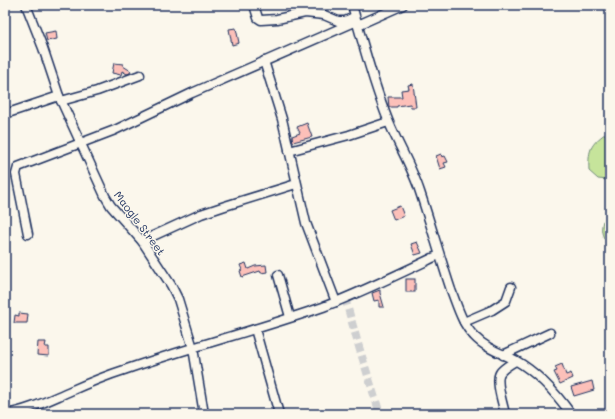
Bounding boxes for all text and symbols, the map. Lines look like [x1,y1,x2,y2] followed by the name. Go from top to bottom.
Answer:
[111,188,169,258] street label: Maogle Street

